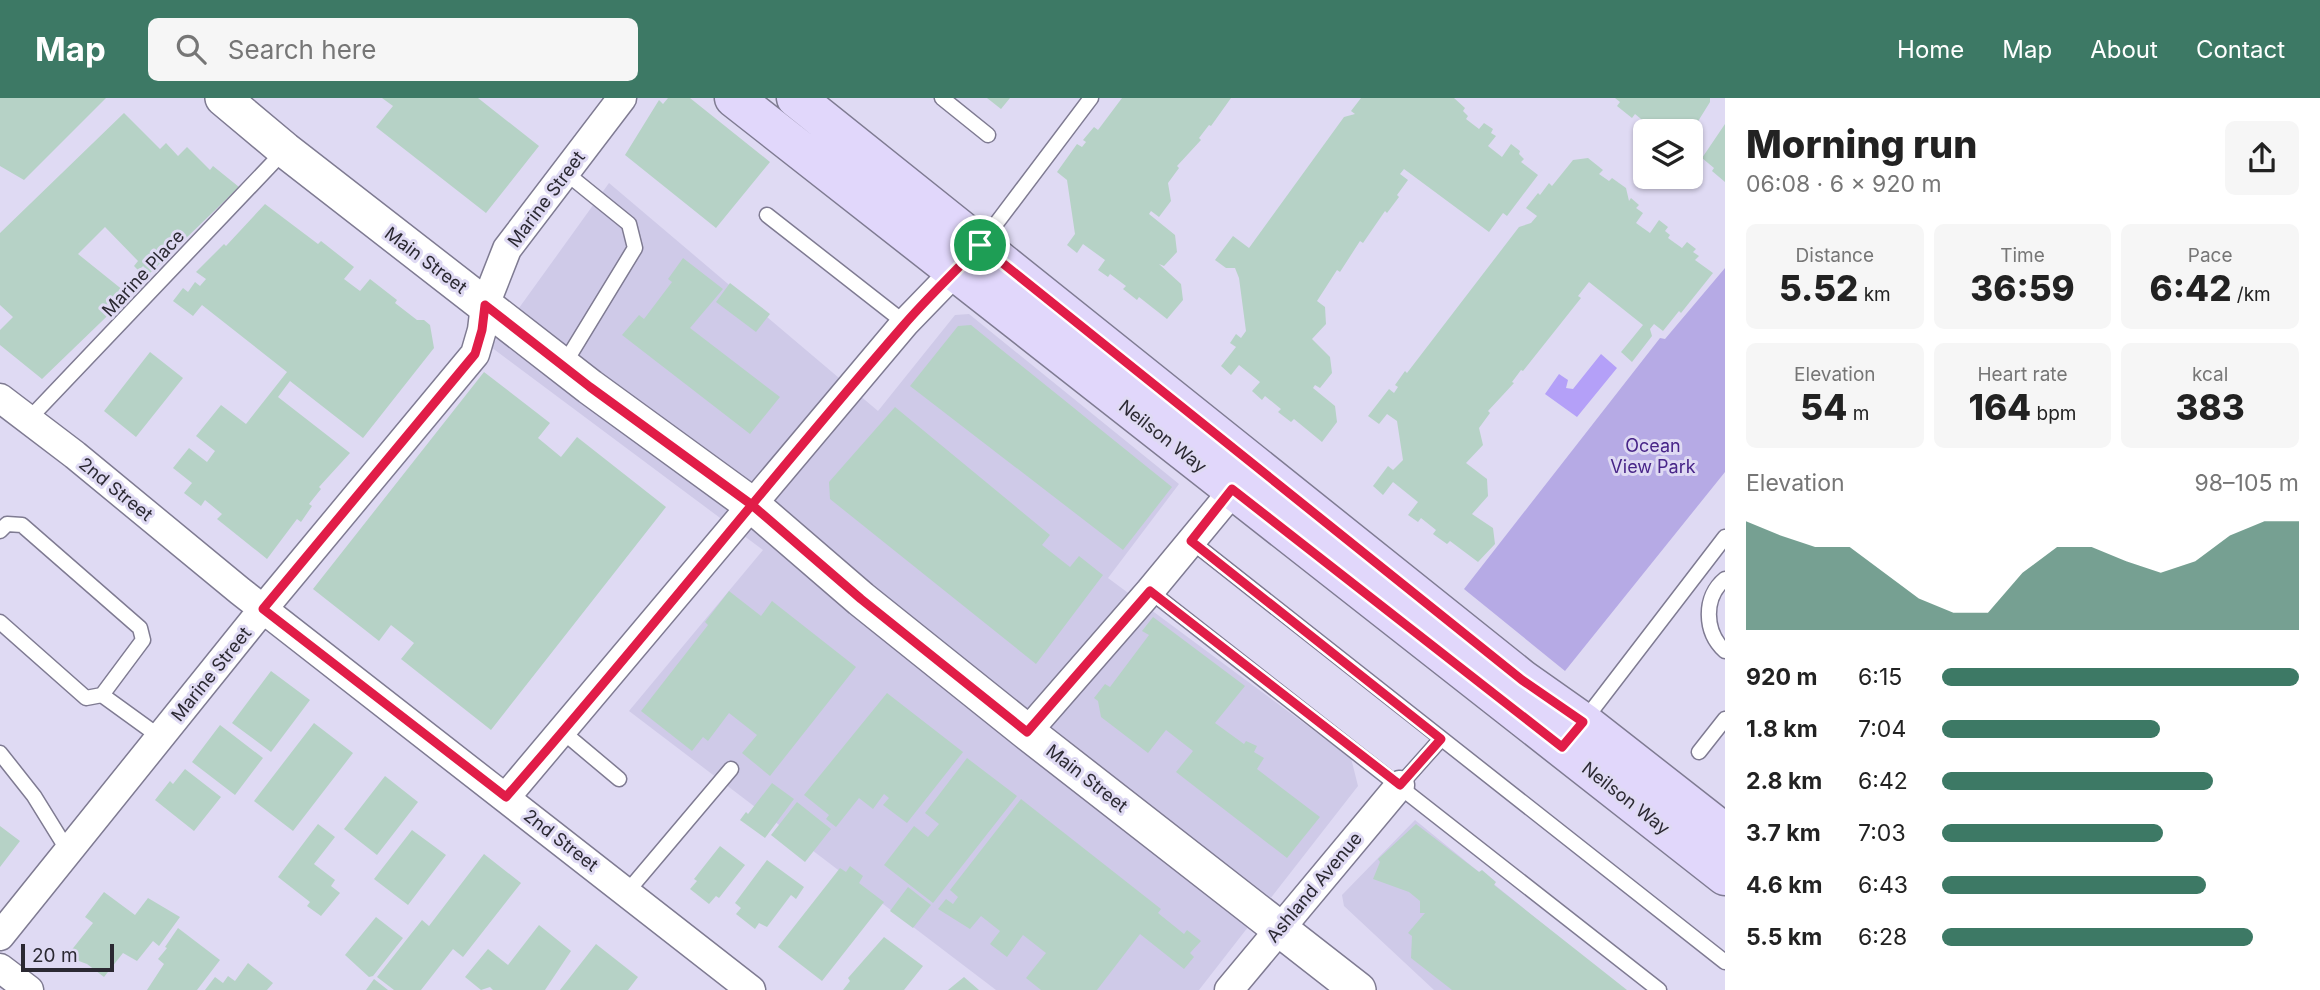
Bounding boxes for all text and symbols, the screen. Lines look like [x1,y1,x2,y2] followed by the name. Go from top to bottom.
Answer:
[148,18,638,81] search box
[35,29,106,69] text: Map
[172,30,210,68] icon: search
[228,34,376,65] text: Search here
[1897,35,1964,64] text: Home
[2002,35,2052,64] text: Map
[2090,35,2158,64] text: About
[2196,35,2285,64] text: Contact
[1633,119,1703,189] map controls
[1633,119,1703,189] button: layers
[1746,121,1977,167] text: Morning run
[2225,121,2299,195] button: share
[503,147,589,251] street label: Marine Street
[1746,170,1942,198] text: 06:08 · 6 × 920 m
[950,215,1010,275] pin
[381,222,471,298] street label: Main Street
[98,225,188,321] street label: Marine Place
[961,226,999,264] icon: arrive
[1796,244,1874,267] text: Distance
[2000,244,2045,267] text: Time
[2188,244,2233,267] text: Pace
[1779,267,1858,309] text: 5.52
[1970,267,2075,309] text: 36:59
[2150,267,2231,309] text: 6:42
[1858,283,1891,306] text: km
[2231,283,2271,306] text: /km
[1794,363,1876,386] text: Elevation
[1977,363,2067,386] text: Heart rate
[2192,363,2228,386] text: kcal
[1800,386,1847,428] text: 54
[1969,386,2031,428] text: 164
[2176,386,2245,428] text: 383
[1115,395,1211,477] street label: Neilson Way
[1847,402,1869,425] text: m
[2031,402,2076,425] text: bpm
[1610,435,1696,477] park label: Ocean View Park
[75,453,157,525] street label: 2nd Street
[1746,469,1845,497] text: Elevation
[2195,469,2299,497] text: 98–105 m
[167,623,255,725] street label: Marine Street
[1746,663,1817,691] text: 920 m
[1858,663,1902,691] text: 6:15
[1746,715,1818,743] text: 1.8 km
[1858,715,1906,743] text: 7:04
[1042,740,1132,816] street label: Main Street
[1578,757,1674,839] street label: Neilson Way
[1746,767,1822,795] text: 2.8 km
[1858,767,1908,795] text: 6:42
[520,804,602,876] street label: 2nd Street
[1746,819,1821,847] text: 3.7 km
[1858,819,1906,847] text: 7:03
[1262,828,1366,946] street label: Ashland Avenue
[1746,871,1823,899] text: 4.6 km
[1858,871,1908,899] text: 6:43
[1746,923,1822,951] text: 5.5 km
[1858,923,1907,951] text: 6:28
[21,941,114,973] scale bar
[32,944,78,967] text: 20 m

